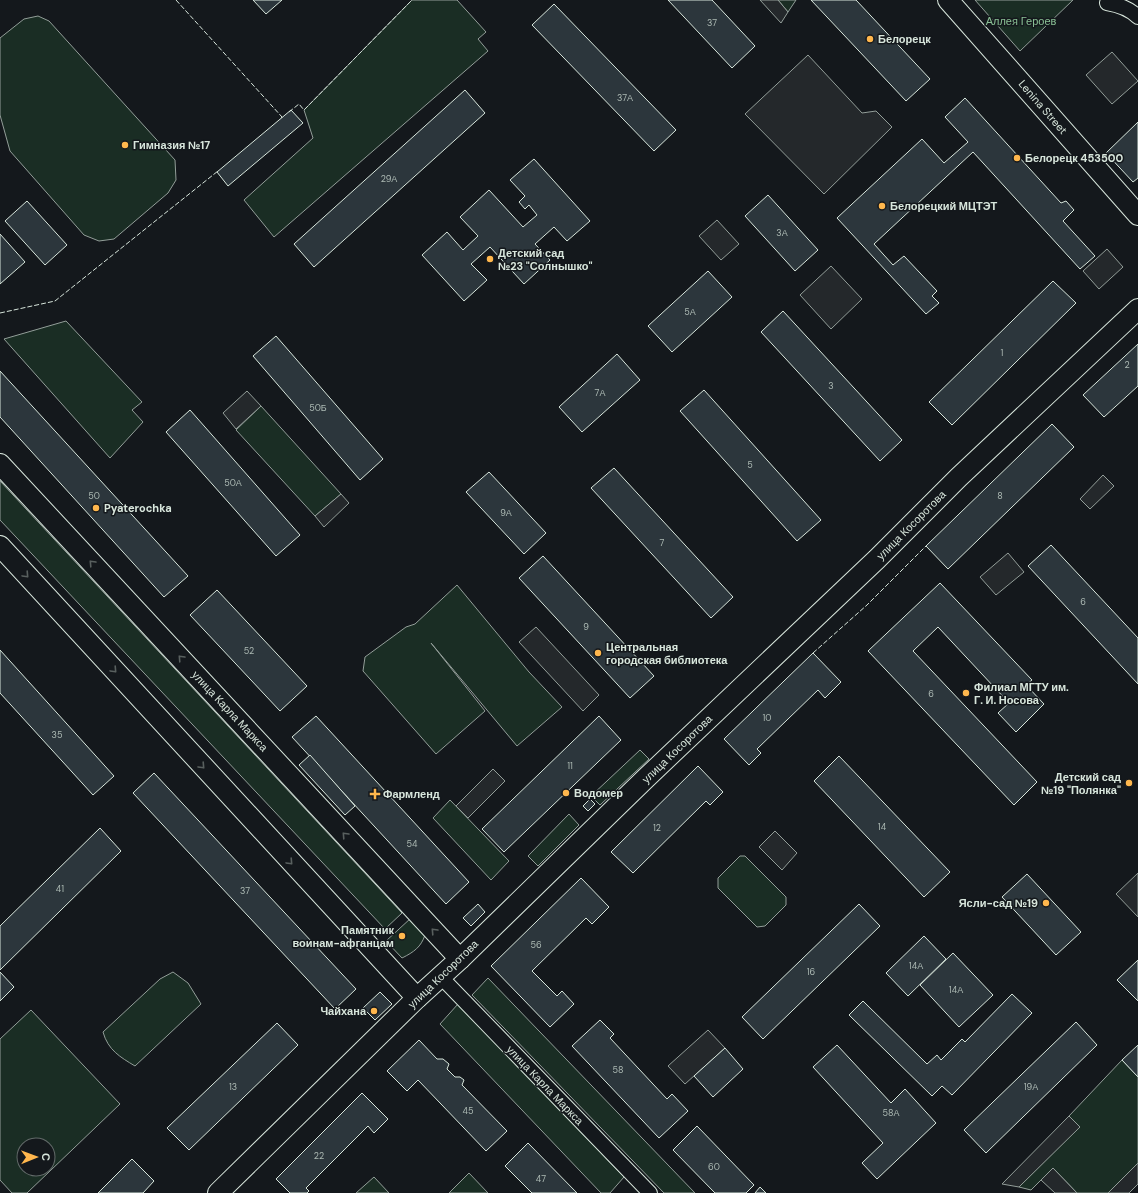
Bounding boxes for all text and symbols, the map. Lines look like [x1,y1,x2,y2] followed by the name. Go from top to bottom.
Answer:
[986,14,1057,28] park label: Аллея Героев
[707,17,717,29] house number: 37
[878,32,931,46] place label: Белорецк
[865,34,875,44] marker: Белорецк
[1016,77,1070,137] street label: Lenina Street
[617,92,633,104] house number: 37А
[133,138,210,152] place label: Гимназия №17
[120,140,130,150] marker: Гимназия №17
[1025,151,1123,165] place label: Белорецк 453500
[1012,153,1022,163] marker: Белорецк 453500
[381,173,397,185] house number: 29А
[890,199,998,213] place label: Белорецкий МЦТЭТ
[877,201,887,211] marker: Белорецкий МЦТЭТ
[776,227,788,239] house number: 3А
[498,246,593,273] place label: Детский сад №23 "Солнышко"
[485,254,495,264] marker: Детский сад №23 "Солнышко"
[684,306,696,318] house number: 5А
[1001,347,1004,359] house number: 1
[1124,359,1130,371] house number: 2
[828,380,834,392] house number: 3
[595,387,605,399] house number: 7А
[309,402,327,414] house number: 50Б
[747,459,753,471] house number: 5
[224,477,242,489] house number: 50А
[873,487,949,563] street label: улица Косоротова
[88,490,100,502] house number: 50
[997,490,1003,502] house number: 8
[104,501,172,515] place label: Pyaterochka
[91,503,101,513] marker: Pyaterochka
[500,507,512,519] house number: 9А
[660,537,665,549] house number: 7
[90,560,97,567] one-way arrow
[22,570,29,577] one-way arrow
[1080,596,1086,608] house number: 6
[583,621,589,633] house number: 9
[606,640,728,667] place label: Центральная городская библиотека
[244,645,254,657] house number: 52
[593,648,603,658] marker: Центральная городская библиотека
[178,655,185,663] one-way arrow
[110,665,117,673] one-way arrow
[189,668,272,755] street label: улица Карла Маркса
[974,680,1069,707] place label: Филиал МГТУ им. Г. И. Носова
[928,688,934,700] house number: 6
[961,688,971,698] marker: Филиал МГТУ им. Г. И. Носова
[639,711,716,786] street label: улица Косоротова
[763,712,771,724] house number: 10
[52,729,62,741] house number: 35
[567,760,573,772] house number: 11
[198,761,205,769] one-way arrow
[1041,770,1121,797] place label: Детский сад №19 "Полянка"
[1124,778,1134,788] marker: Детский сад №19 "Полянка"
[574,786,623,800] place label: Водомер
[383,787,440,801] place label: Фармленд
[561,788,571,798] marker: Водомер
[370,789,380,799] marker: Фармленд
[878,821,887,833] house number: 14
[653,822,661,834] house number: 12
[343,832,350,840] one-way arrow
[407,838,418,850] house number: 54
[286,857,293,865] one-way arrow
[56,883,64,895] house number: 41
[240,885,250,897] house number: 37
[959,896,1038,910] place label: Ясли-сад №19
[1041,898,1051,908] marker: Ясли-сад №19
[292,923,394,950] place label: Памятник воинам-афганцам
[431,928,438,935] one-way arrow
[397,931,407,941] marker: Памятник воинам-афганцам
[405,936,482,1011] street label: улица Косоротова
[530,939,542,951] house number: 56
[909,960,923,972] house number: 14А
[807,966,816,978] house number: 16
[949,984,963,996] house number: 14А
[320,1004,367,1018] place label: Чайхана
[369,1006,379,1016] marker: Чайхана
[504,1042,587,1128] street label: улица Карла Маркса
[613,1064,623,1076] house number: 58
[229,1081,237,1093] house number: 13
[1024,1081,1038,1093] house number: 19А
[463,1105,473,1117] house number: 45
[883,1107,899,1119] house number: 58А
[16,1137,56,1177] north arrow
[314,1150,324,1162] house number: 22
[39,1153,53,1161] text: С
[708,1161,720,1173] house number: 60
[536,1173,546,1185] house number: 47

